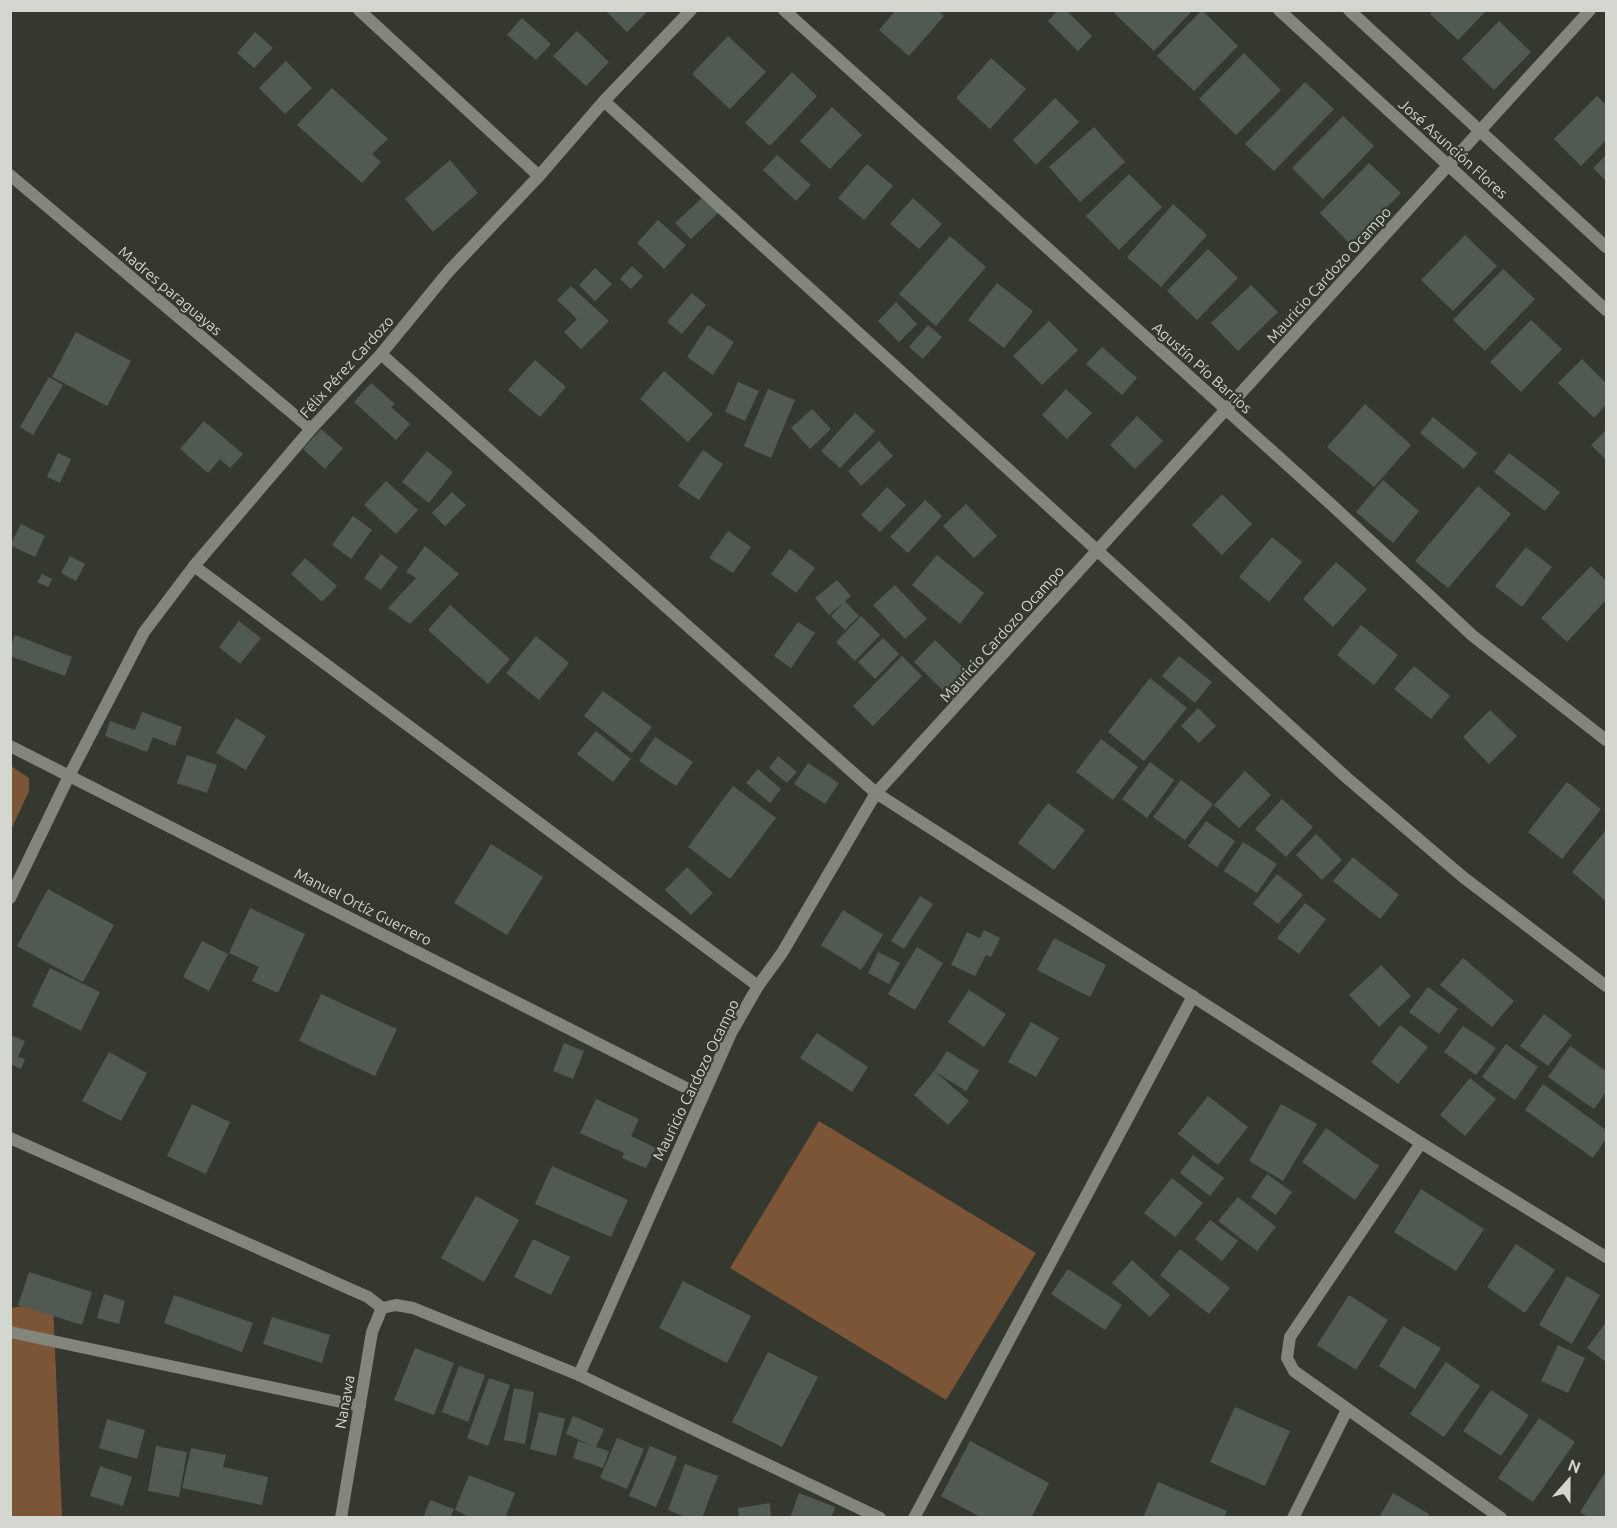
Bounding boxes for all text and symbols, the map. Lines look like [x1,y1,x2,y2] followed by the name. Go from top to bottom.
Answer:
[1395,95,1511,202] street label: José Asunción Flores
[1263,203,1394,346] street label: Mauricio Cardozo Ocampo
[115,242,225,339] street label: Madres paraguayas
[296,312,397,421] street label: Félix Pérez Cardozo
[1149,319,1255,417] street label: Agustín Pío Barrios
[936,562,1067,705] street label: Mauricio Cardozo Ocampo
[292,865,435,949] street label: Manuel Ortíz Guerrero
[649,996,742,1163] street label: Mauricio Cardozo Ocampo
[331,1374,358,1430] street label: Nanawa
[1539,1450,1599,1510] north arrow
[1566,1455,1583,1477] text: N

